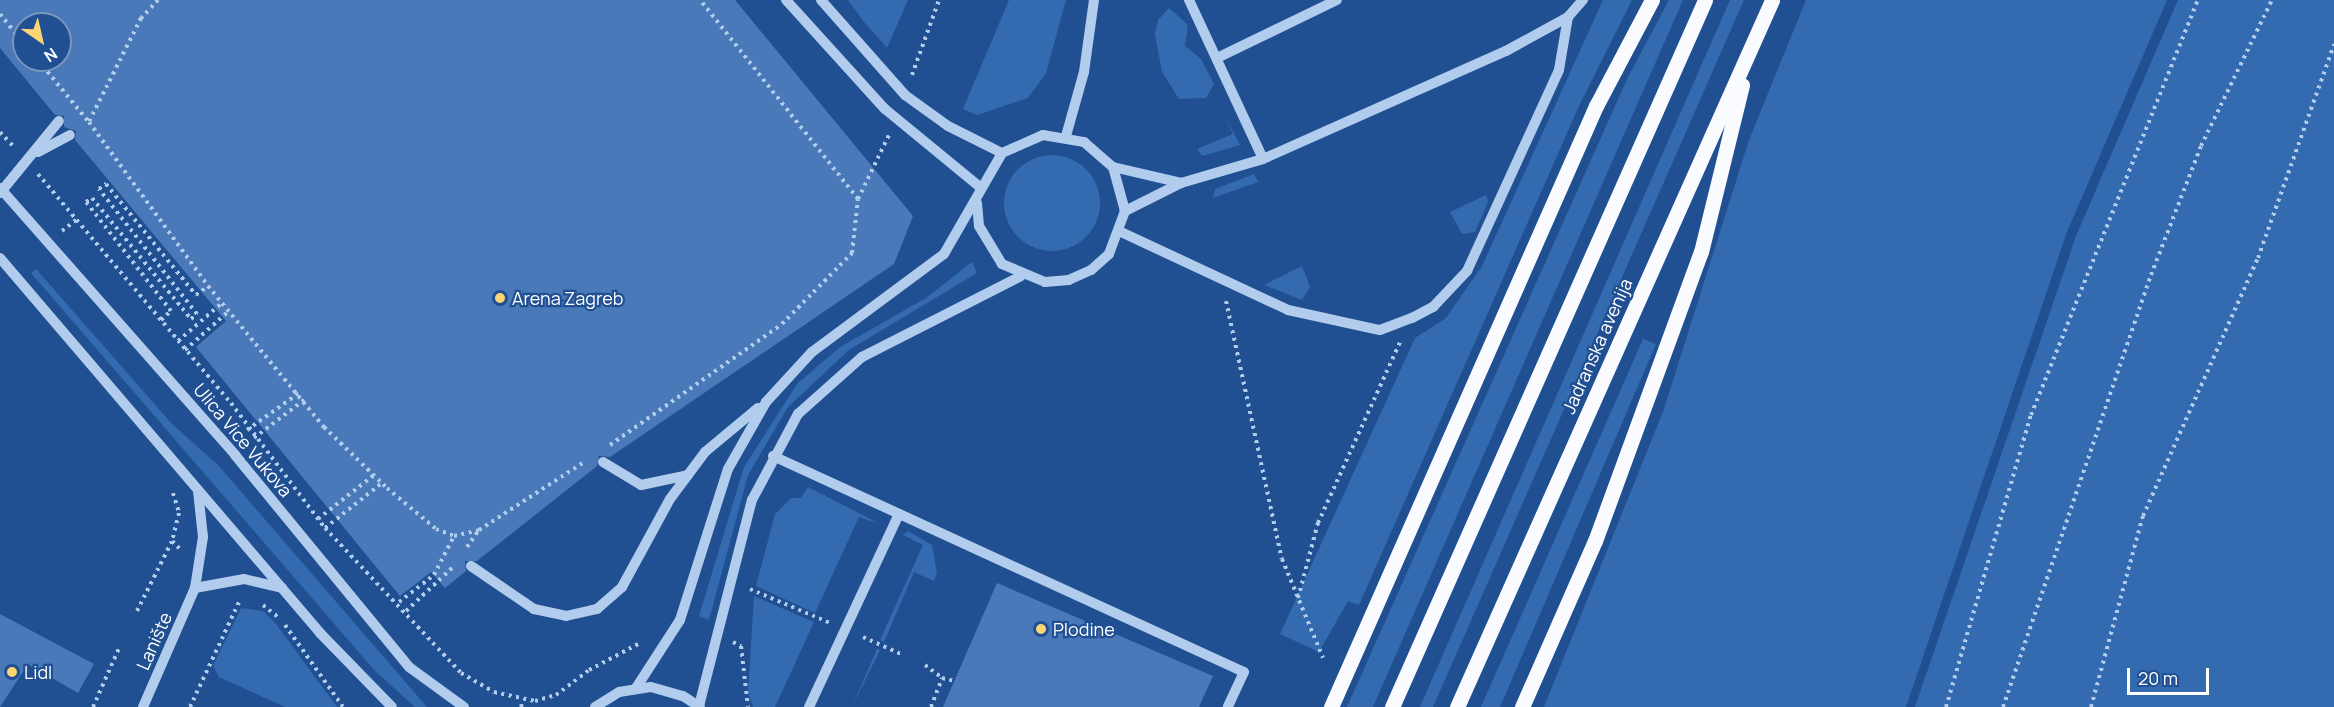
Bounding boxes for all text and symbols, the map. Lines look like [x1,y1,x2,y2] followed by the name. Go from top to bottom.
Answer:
[12,12,72,72] north arrow
[40,43,62,68] text: N
[1557,275,1637,417] street label: Jadranska avenija
[512,287,623,309] place label: Arena Zagreb
[493,291,507,305] marker: Arena Zagreb
[189,379,297,501] street label: Ulica Vice Vukova
[132,609,176,673] street label: Lanište
[1053,618,1115,640] place label: Plodine
[1034,622,1048,636] marker: Plodine
[2130,656,2212,694] scale bar
[24,661,52,683] place label: Lidl
[5,665,19,679] marker: Lidl
[2138,666,2178,690] text: 20 m

